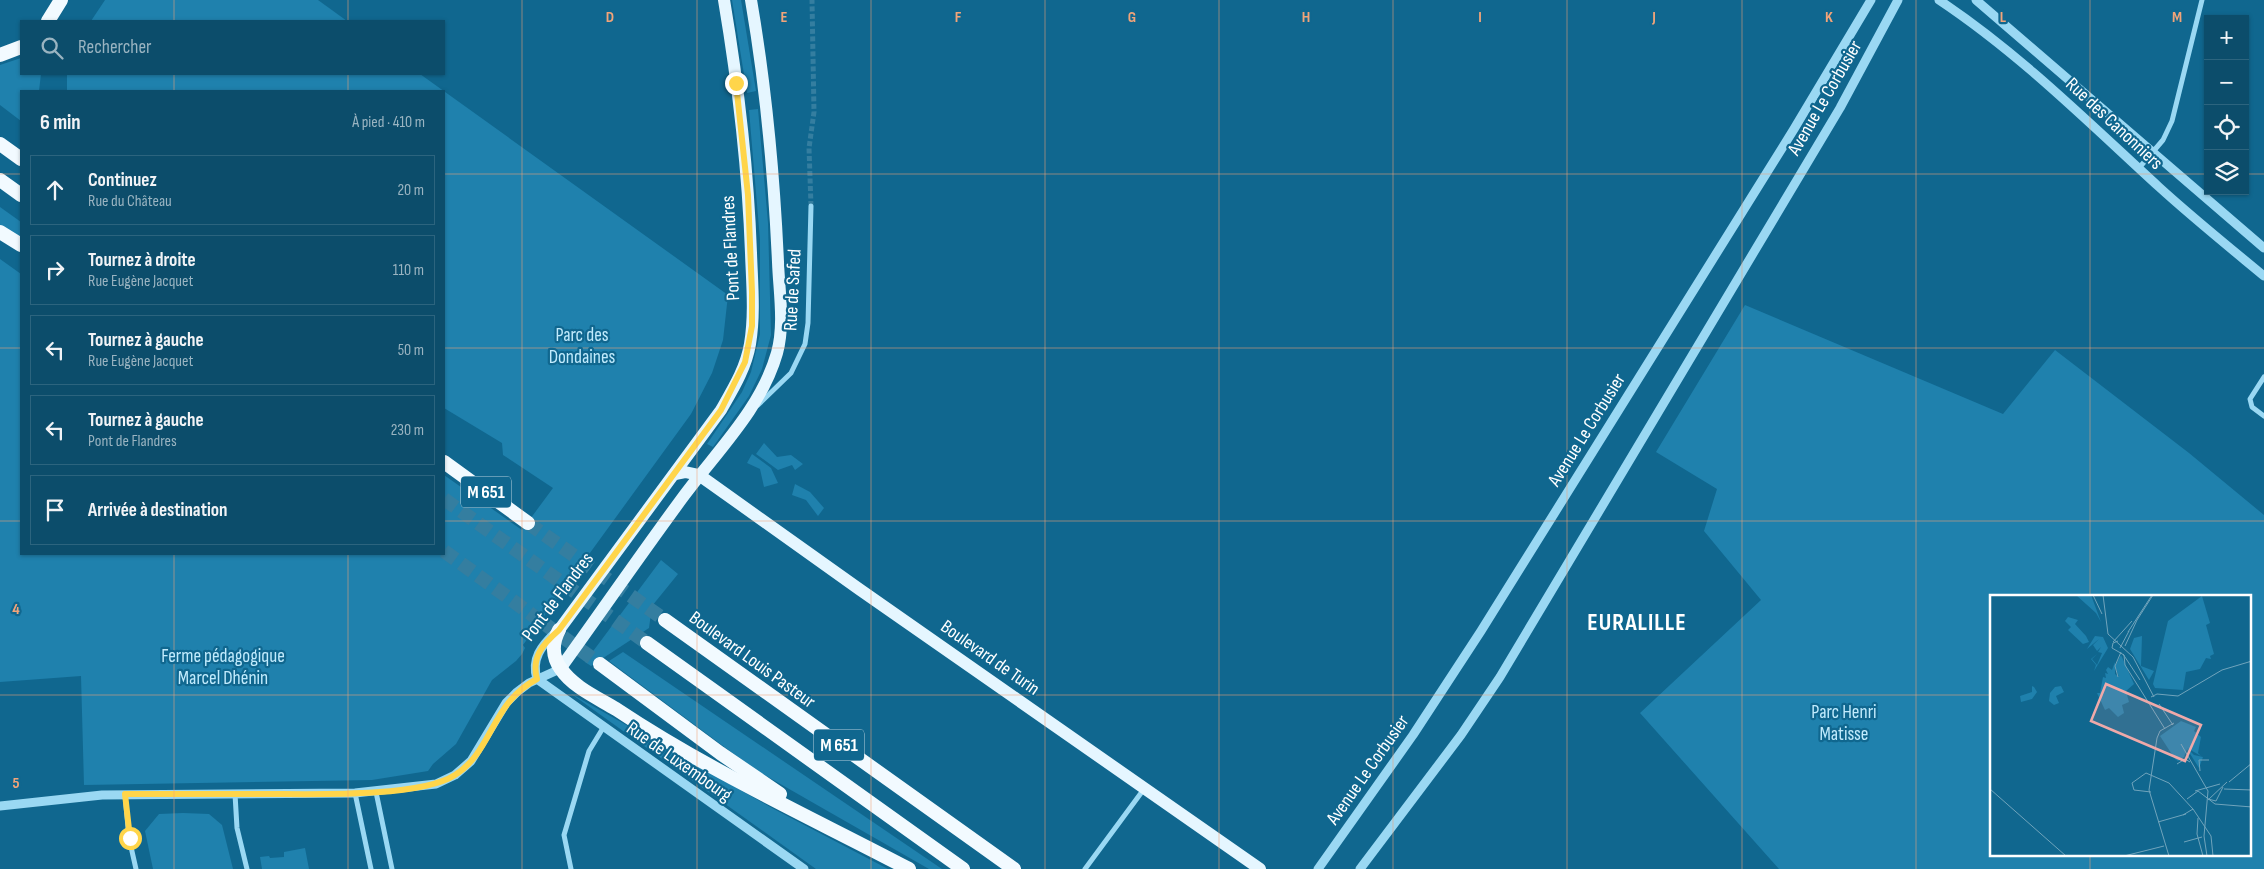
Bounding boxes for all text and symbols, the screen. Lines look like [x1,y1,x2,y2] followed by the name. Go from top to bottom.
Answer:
[606,8,614,27] text: D
[781,8,788,27] text: E
[955,8,962,27] text: F
[1128,8,1136,27] text: G
[1302,8,1310,27] text: H
[1478,8,1482,27] text: I
[1651,8,1656,27] text: J
[1825,8,1833,27] text: K
[2000,8,2007,27] text: L
[2172,8,2182,27] text: M
[2204,15,2249,195] map controls
[2204,15,2249,60] button: +
[20,20,445,75] search box
[38,34,66,62] icon: search
[78,36,152,59] text: Rechercher
[1782,36,1867,160] street label: Avenue Le Corbusier
[2204,60,2249,105] button: −
[725,72,748,95] route end
[2061,73,2167,175] street label: Rue des Canonniers
[2204,105,2249,150] button: locate
[40,110,81,135] text: 6 min
[352,113,425,132] text: À pied · 410 m
[2204,150,2249,195] button: layers
[88,169,157,192] text: Continuez
[41,176,69,204] icon: ahead
[397,181,424,200] text: 20 m
[88,192,172,211] text: Rue du Château
[717,195,745,301] street label: Pont de Flandres
[779,248,807,332] street label: Rue de Safed
[88,249,196,272] text: Tournez à droite
[41,256,69,284] icon: right
[393,261,424,280] text: 110 m
[88,272,193,291] text: Rue Eugène Jacquet
[549,324,616,369] park label: Parc des Dondaines
[88,329,204,352] text: Tournez à gauche
[41,336,69,364] icon: left
[398,341,424,360] text: 50 m
[88,352,193,371] text: Rue Eugène Jacquet
[1543,369,1631,491] street label: Avenue Le Corbusier
[88,409,204,432] text: Tournez à gauche
[41,416,69,444] icon: left
[391,421,424,440] text: 230 m
[88,432,177,451] text: Pont de Flandres
[461,477,511,508] road number: M 651
[41,496,69,524] icon: arrive
[88,499,228,522] text: Arrivée à destination
[517,548,599,646] street label: Pont de Flandres
[1990,595,2252,856] inset map
[12,600,20,619] text: 4
[684,606,820,714] street label: Boulevard Louis Pasteur
[1587,608,1687,637] district label: EURALILLE
[936,615,1044,701] street label: Boulevard de Turin
[161,645,285,690] park label: Ferme pédagogique Marcel Dhénin
[1811,701,1877,746] park label: Parc Henri Matisse
[1321,710,1415,830] street label: Avenue Le Corbusier
[622,717,737,807] street label: Rue de Luxembourg
[814,730,864,760] road number: M 651
[12,774,20,793] text: 5
[119,827,142,850] route start

